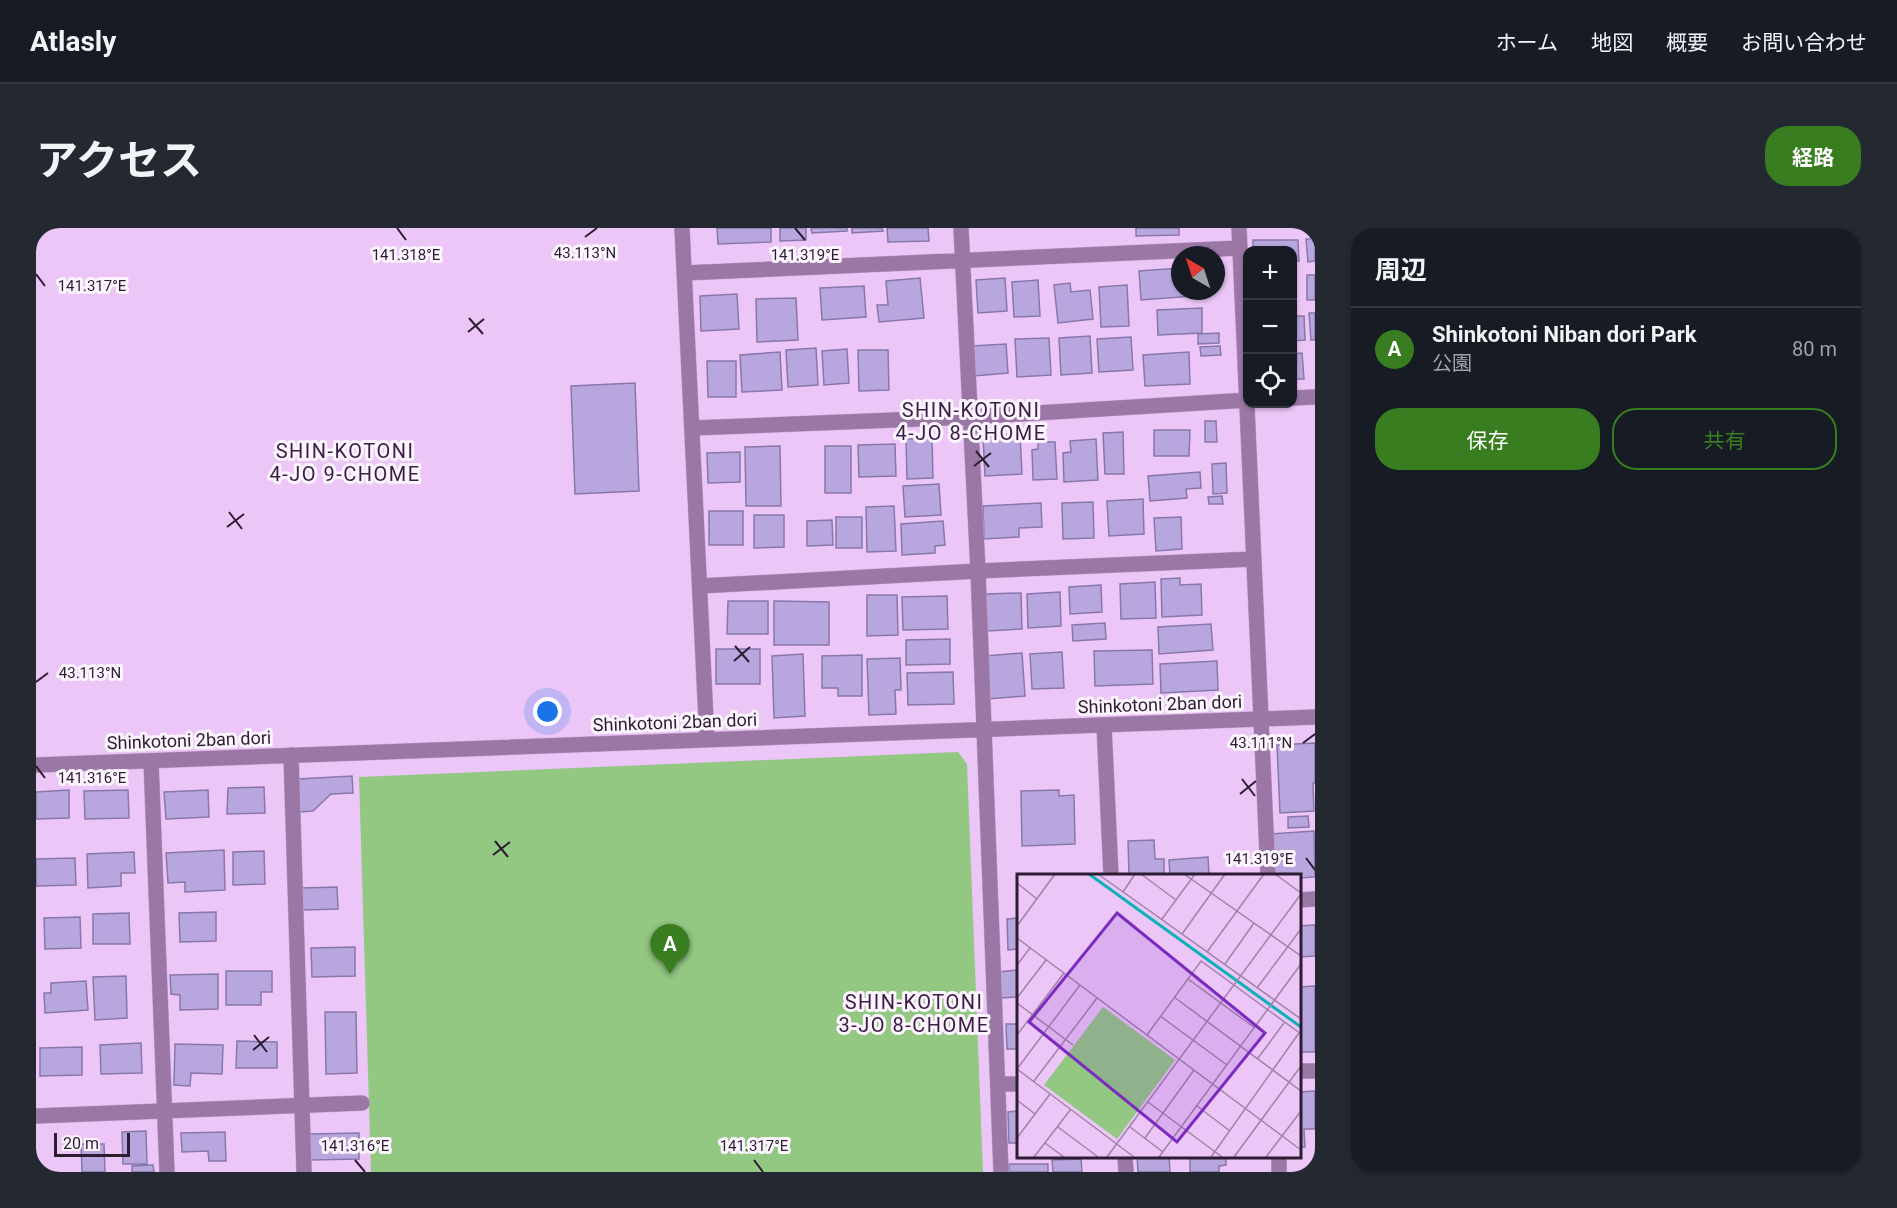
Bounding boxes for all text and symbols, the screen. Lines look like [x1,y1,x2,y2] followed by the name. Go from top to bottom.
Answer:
[30,25,116,58] text: Atlasly
[1496,31,1558,55] text: ホーム
[1591,31,1633,55] text: 地図
[1666,31,1708,55] text: 概要
[1741,31,1867,55] text: お問い合わせ
[1765,126,1861,186] button: 経路
[36,136,202,185] text: アクセス
[554,244,616,262] text: 43.113°N
[372,246,441,264] text: 141.318°E
[771,246,840,264] text: 141.319°E
[1171,246,1225,300] north arrow
[1243,246,1297,408] map controls
[1243,246,1297,300] button: +
[1375,255,1427,285] text: 周辺
[58,277,127,295] text: 141.317°E
[1243,300,1297,354] button: −
[1432,322,1696,347] text: Shinkotoni Niban dori Park
[1388,337,1401,361] text: A
[1792,337,1837,361] text: 80 m
[1432,351,1472,375] text: 公園
[1243,354,1297,408] button: locate
[895,398,1047,445] district label: SHIN-KOTONI 4-JO 8-CHOME
[1375,408,1600,470] button: 保存
[1612,408,1837,470] button: 共有
[269,439,421,486] district label: SHIN-KOTONI 4-JO 9-CHOME
[59,664,121,682] text: 43.113°N
[1077,691,1243,717] street label: Shinkotoni 2ban dori
[533,697,562,726] your location
[592,709,758,735] street label: Shinkotoni 2ban dori
[106,727,272,753] street label: Shinkotoni 2ban dori
[1230,734,1292,752] text: 43.111°N
[58,769,127,787] text: 141.316°E
[1225,850,1294,868] text: 141.319°E
[1017,874,1300,1157] inset map
[650,924,690,974] pin: A
[838,990,990,1037] district label: SHIN-KOTONI 3-JO 8-CHOME
[54,1130,130,1158] scale bar
[63,1134,99,1153] text: 20 m
[321,1137,390,1155] text: 141.316°E
[720,1137,789,1155] text: 141.317°E

